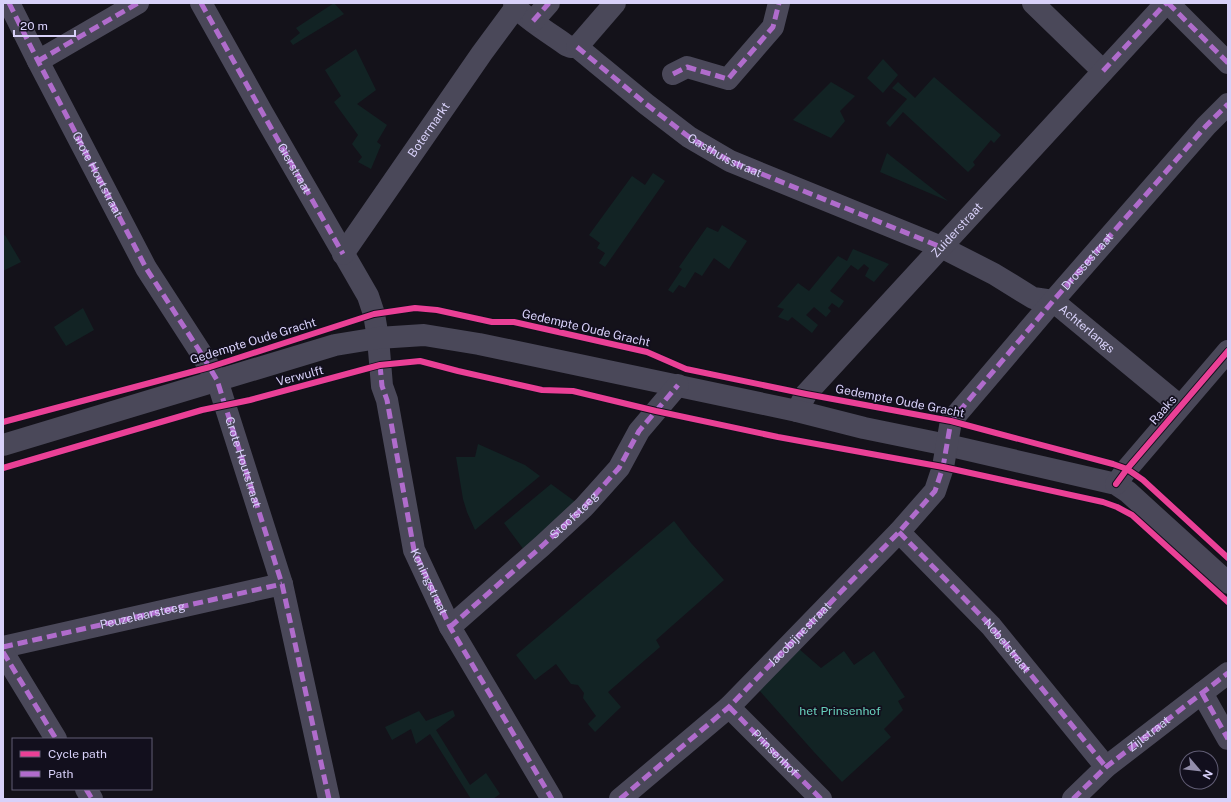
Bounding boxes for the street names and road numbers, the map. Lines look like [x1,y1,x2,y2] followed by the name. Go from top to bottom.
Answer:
[405,99,453,160] street label: Botermarkt
[69,130,125,220] street label: Grote Houtstraat
[685,131,764,180] street label: Gasthuisstraat
[274,141,314,197] street label: Gierstraat
[928,200,986,260] street label: Zuiderstraat
[1059,230,1116,293] street label: Drossestraat
[1056,302,1117,356] street label: Achterlangs
[521,306,652,350] street label: Gedempte Oude Gracht
[188,315,318,367] street label: Gedempte Oude Gracht
[275,363,325,389] street label: Verwulft
[834,382,966,420] street label: Gedempte Oude Gracht
[1147,393,1179,427] street label: Raaks
[222,415,264,509] street label: Grote Houtstraat
[547,489,601,542] street label: Stoofsteeg
[407,546,450,617] street label: Koningstraat
[99,599,186,632] street label: Peuzelaarsteeg
[765,599,834,669] street label: Jacobijnestraat
[981,616,1034,676] street label: Nobelstraat
[1125,713,1173,755] street label: Zijlstraat
[749,727,801,779] street label: Prinsenhof

